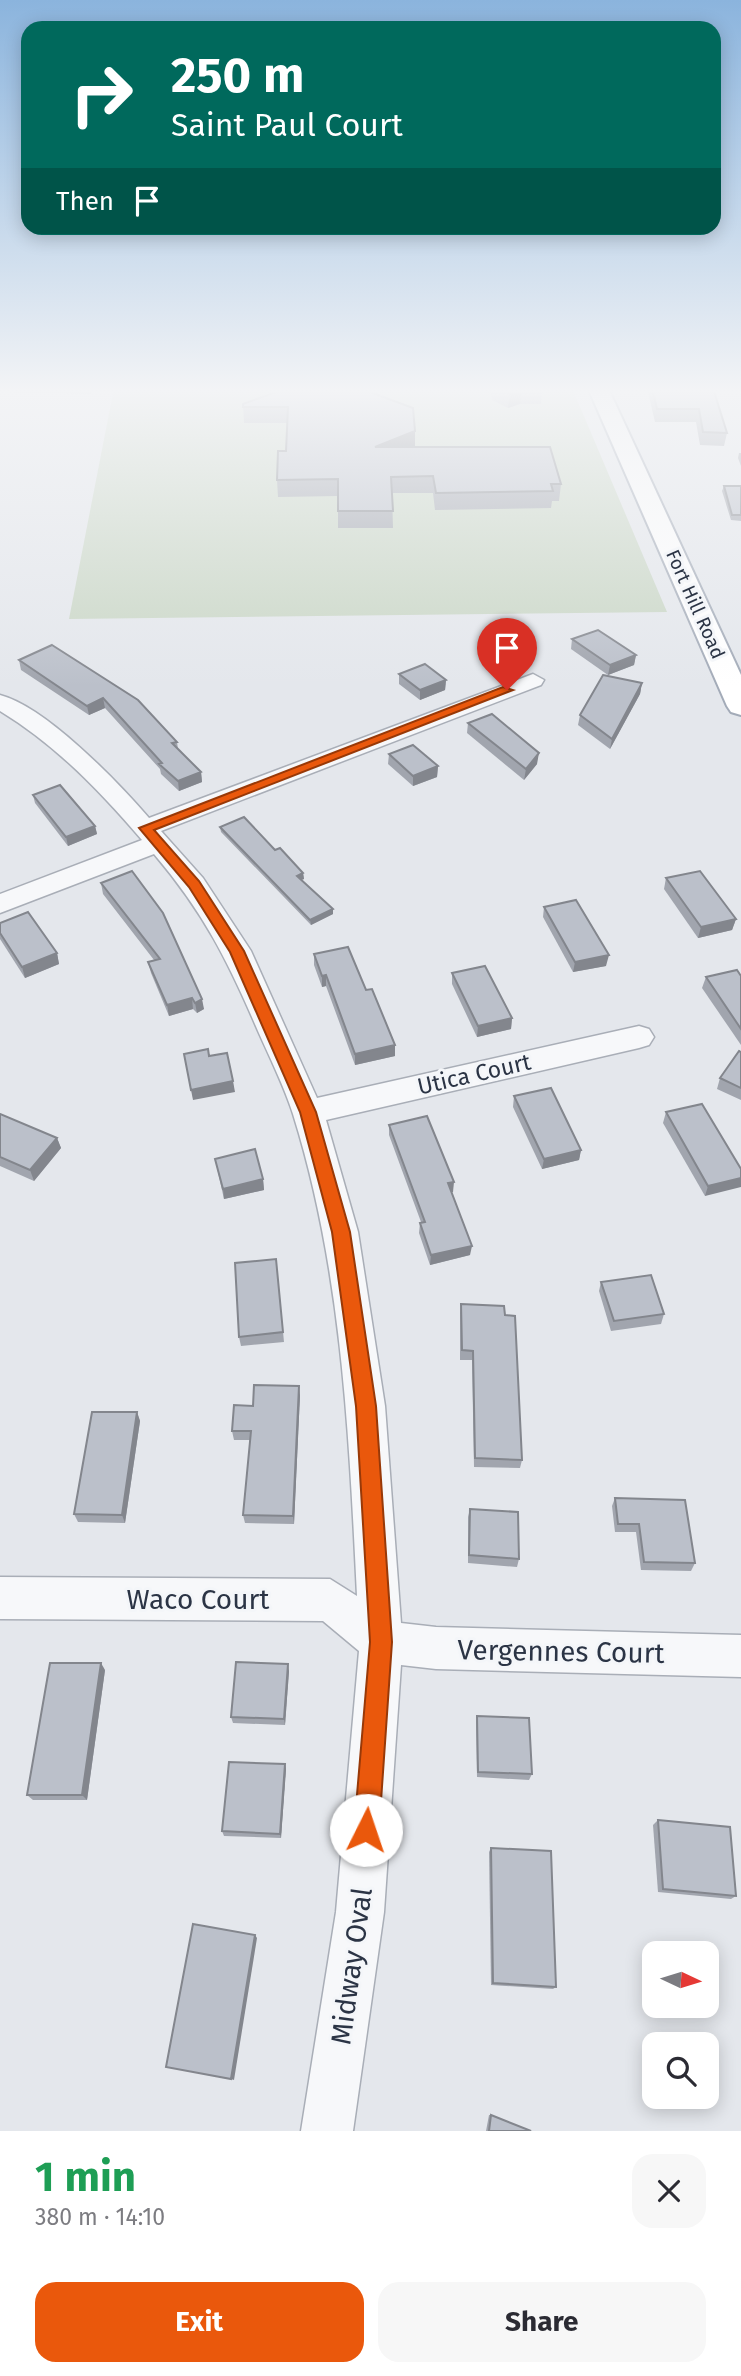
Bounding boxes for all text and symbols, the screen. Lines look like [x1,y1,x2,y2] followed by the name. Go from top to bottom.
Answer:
[171,46,304,105] text: 250 m
[56,49,147,140] icon: right
[171,106,403,144] text: Saint Paul Court
[128,182,166,220] icon: arrive
[56,186,114,217] text: Then
[661,546,730,662] street label: Fort Hill Road
[477,618,537,690] pin
[488,629,526,667] icon: arrive
[414,1047,534,1101] street label: Utica Court
[127,1583,270,1616] street label: Waco Court
[457,1633,666,1670] street label: Vergennes Court
[329,1793,403,1867] position arrow
[324,1886,379,2047] street label: Midway Oval
[642,1941,719,2018] north arrow
[642,1941,719,2109] map controls
[642,2032,719,2109] button: search
[35,2152,136,2202] text: 1 min
[632,2154,706,2228] button: close
[35,2203,165,2231] text: 380 m · 14:10
[35,2282,364,2362] button: Exit
[378,2282,706,2362] button: Share

